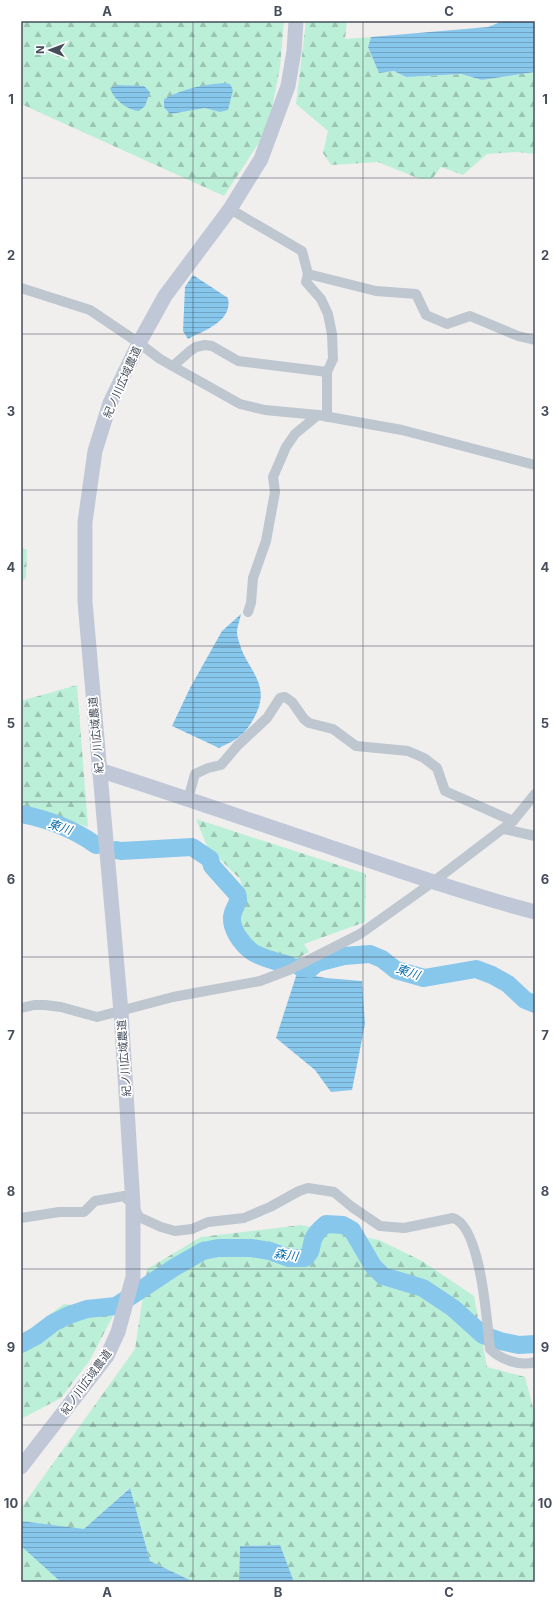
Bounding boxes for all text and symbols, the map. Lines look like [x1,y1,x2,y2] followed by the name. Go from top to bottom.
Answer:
[102,3,112,19] text: A
[274,3,283,19] text: B
[444,3,454,19] text: C
[30,30,70,70] north arrow
[33,46,47,54] text: N
[8,91,14,107] text: 1
[542,91,548,107] text: 1
[7,247,15,263] text: 2
[541,247,549,263] text: 2
[100,344,144,420] street label: 紀ノ川広域農道
[7,403,15,419] text: 3
[541,403,549,419] text: 3
[7,559,16,575] text: 4
[541,559,550,575] text: 4
[86,696,106,774] street label: 紀ノ川広域農道
[7,715,15,731] text: 5
[541,715,549,731] text: 5
[46,816,76,838] water label: 東川
[7,871,15,887] text: 6
[541,871,549,887] text: 6
[394,961,424,983] water label: 東川
[114,1019,134,1097] street label: 紀ノ川広域農道
[7,1027,15,1043] text: 7
[541,1027,549,1043] text: 7
[7,1183,15,1199] text: 8
[541,1183,549,1199] text: 8
[273,1245,301,1264] water label: 森川
[7,1339,15,1355] text: 9
[541,1339,549,1355] text: 9
[58,1347,114,1417] street label: 紀ノ川広域農道
[4,1495,18,1511] text: 10
[538,1495,552,1511] text: 10
[102,1584,112,1600] text: A
[274,1584,283,1600] text: B
[444,1584,454,1600] text: C

